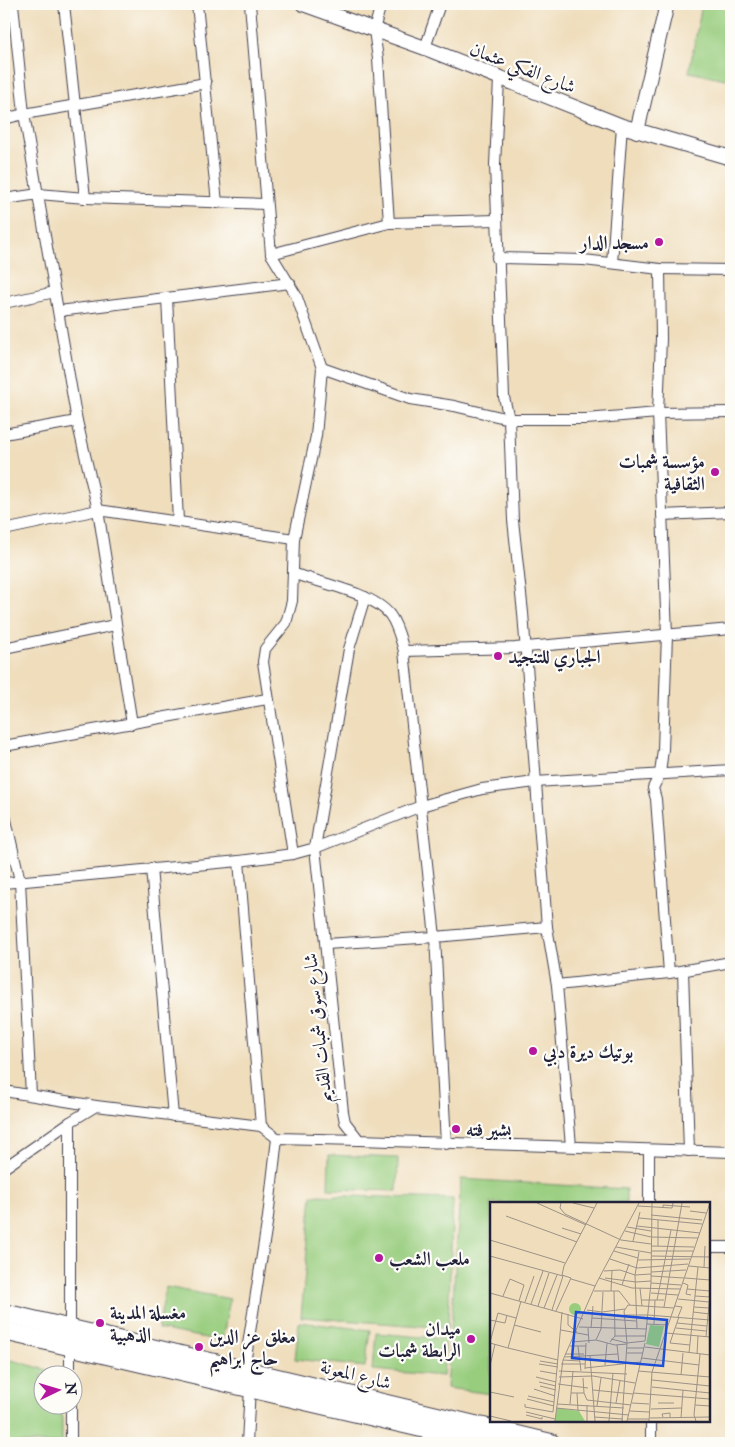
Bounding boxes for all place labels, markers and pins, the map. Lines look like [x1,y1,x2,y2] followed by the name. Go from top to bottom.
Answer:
[578,231,649,255] place label: مسجد الدار
[653,236,665,248] marker: مسجد الدار
[618,450,705,496] place label: مؤسسة شمبات الثقافية
[709,466,721,478] marker: مؤسسة شمبات الثقافية
[508,645,601,672] place label: الجباري للتنجيد
[492,650,504,662] marker: الجباري للتنجيد
[542,1040,634,1067] place label: بوتيك ديرة دبي
[527,1045,539,1057] marker: بوتيك ديرة دبي
[466,1118,512,1142] place label: بشير فته
[450,1123,462,1135] marker: بشير فته
[389,1247,470,1271] place label: ملعب الشعب
[373,1252,385,1264] marker: ملعب الشعب
[110,1301,186,1347] place label: مغسلة المدينة الذهبية
[94,1317,106,1329] marker: مغسلة المدينة الذهبية
[378,1317,461,1363] place label: ميدان الرابطة شمبات
[209,1325,296,1377] place label: مغلق عز الدين حاج ابراهيم
[465,1333,477,1345] marker: ميدان الرابطة شمبات
[193,1341,205,1353] marker: مغلق عز الدين حاج ابراهيم

